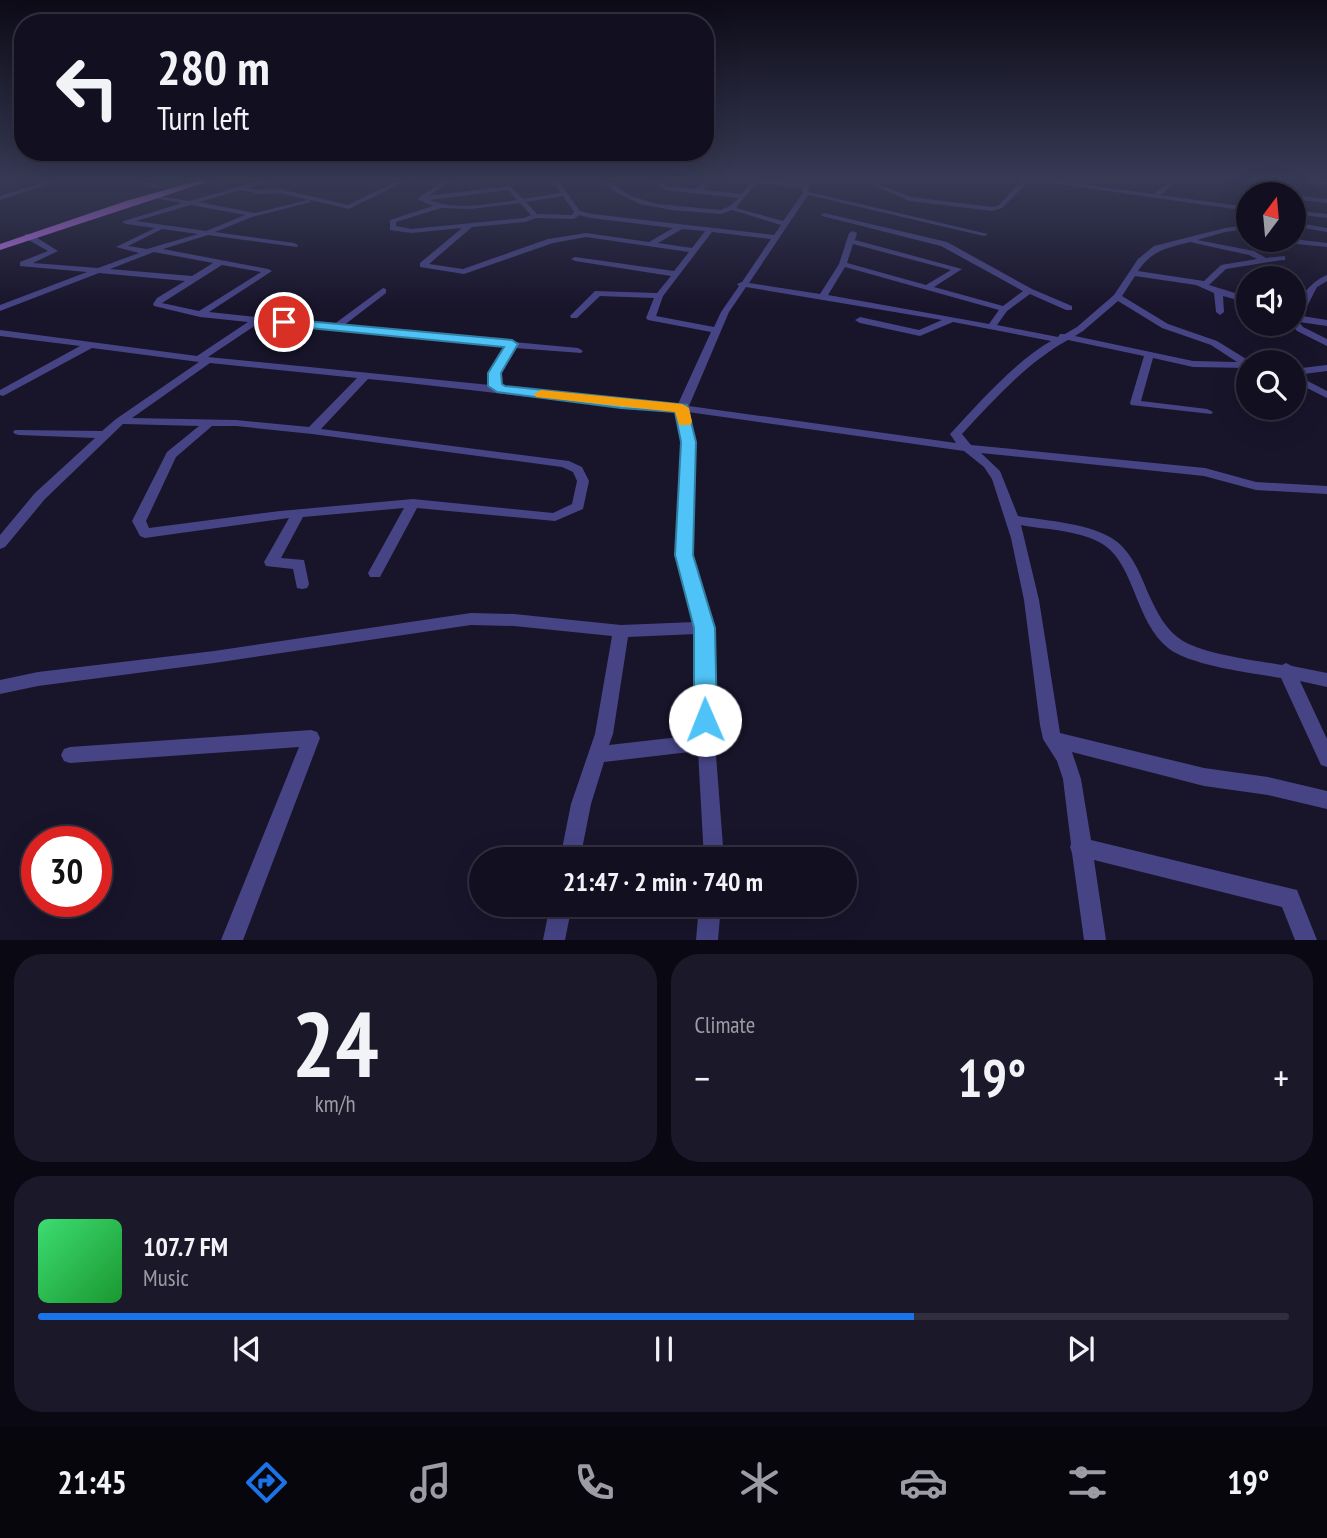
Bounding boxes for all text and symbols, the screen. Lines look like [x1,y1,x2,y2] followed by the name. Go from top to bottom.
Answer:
[157,35,270,99] text: 280 m
[42,42,133,133] icon: left
[157,97,249,139] text: Turn left
[1236,182,1306,252] north arrow
[1236,182,1306,420] map controls
[1236,266,1306,336] button: sound
[254,292,314,352] pin
[265,303,303,341] icon: arrive
[1236,350,1306,420] button: search
[668,683,742,757] position arrow
[21,826,112,917] speed limit sign: 30
[563,865,763,898] text: 21:47 · 2 min · 740 m
[292,984,379,1102] text: 24
[695,1010,755,1039] text: Climate
[957,1044,1026,1111] text: 19°
[695,1053,710,1102] text: −
[1273,1053,1289,1102] text: +
[315,1089,356,1118] text: km/h
[143,1230,228,1263] text: 107.7 FM
[143,1263,189,1292] text: Music
[228,1330,266,1368] icon: previous
[645,1330,683,1368] icon: pause
[1062,1330,1100,1368] icon: next
[242,1458,291,1507] icon: directions
[406,1458,455,1507] icon: music
[570,1458,619,1507] icon: phone
[735,1458,784,1507] icon: climate
[899,1458,948,1507] icon: car
[1063,1458,1112,1507] icon: filters
[58,1461,127,1503] text: 21:45
[1227,1461,1269,1503] text: 19°

